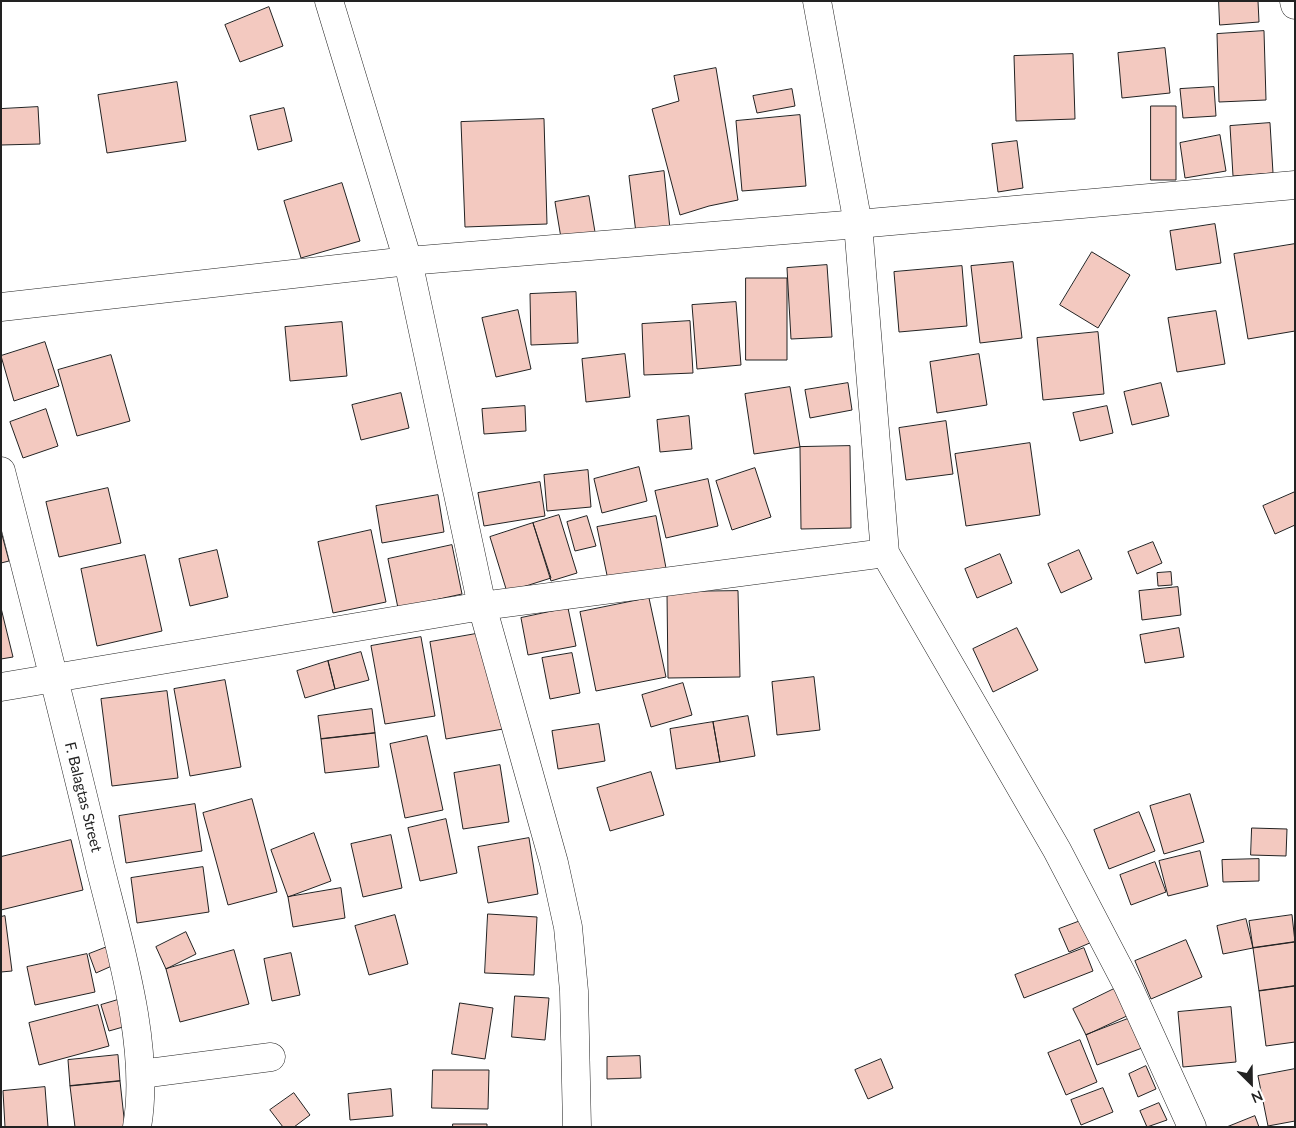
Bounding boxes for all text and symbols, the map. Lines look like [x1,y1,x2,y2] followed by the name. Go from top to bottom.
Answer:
[61,740,105,854] street label: F. Balagtas Street
[1226,1058,1276,1108] north arrow
[1249,1087,1265,1107] text: N

